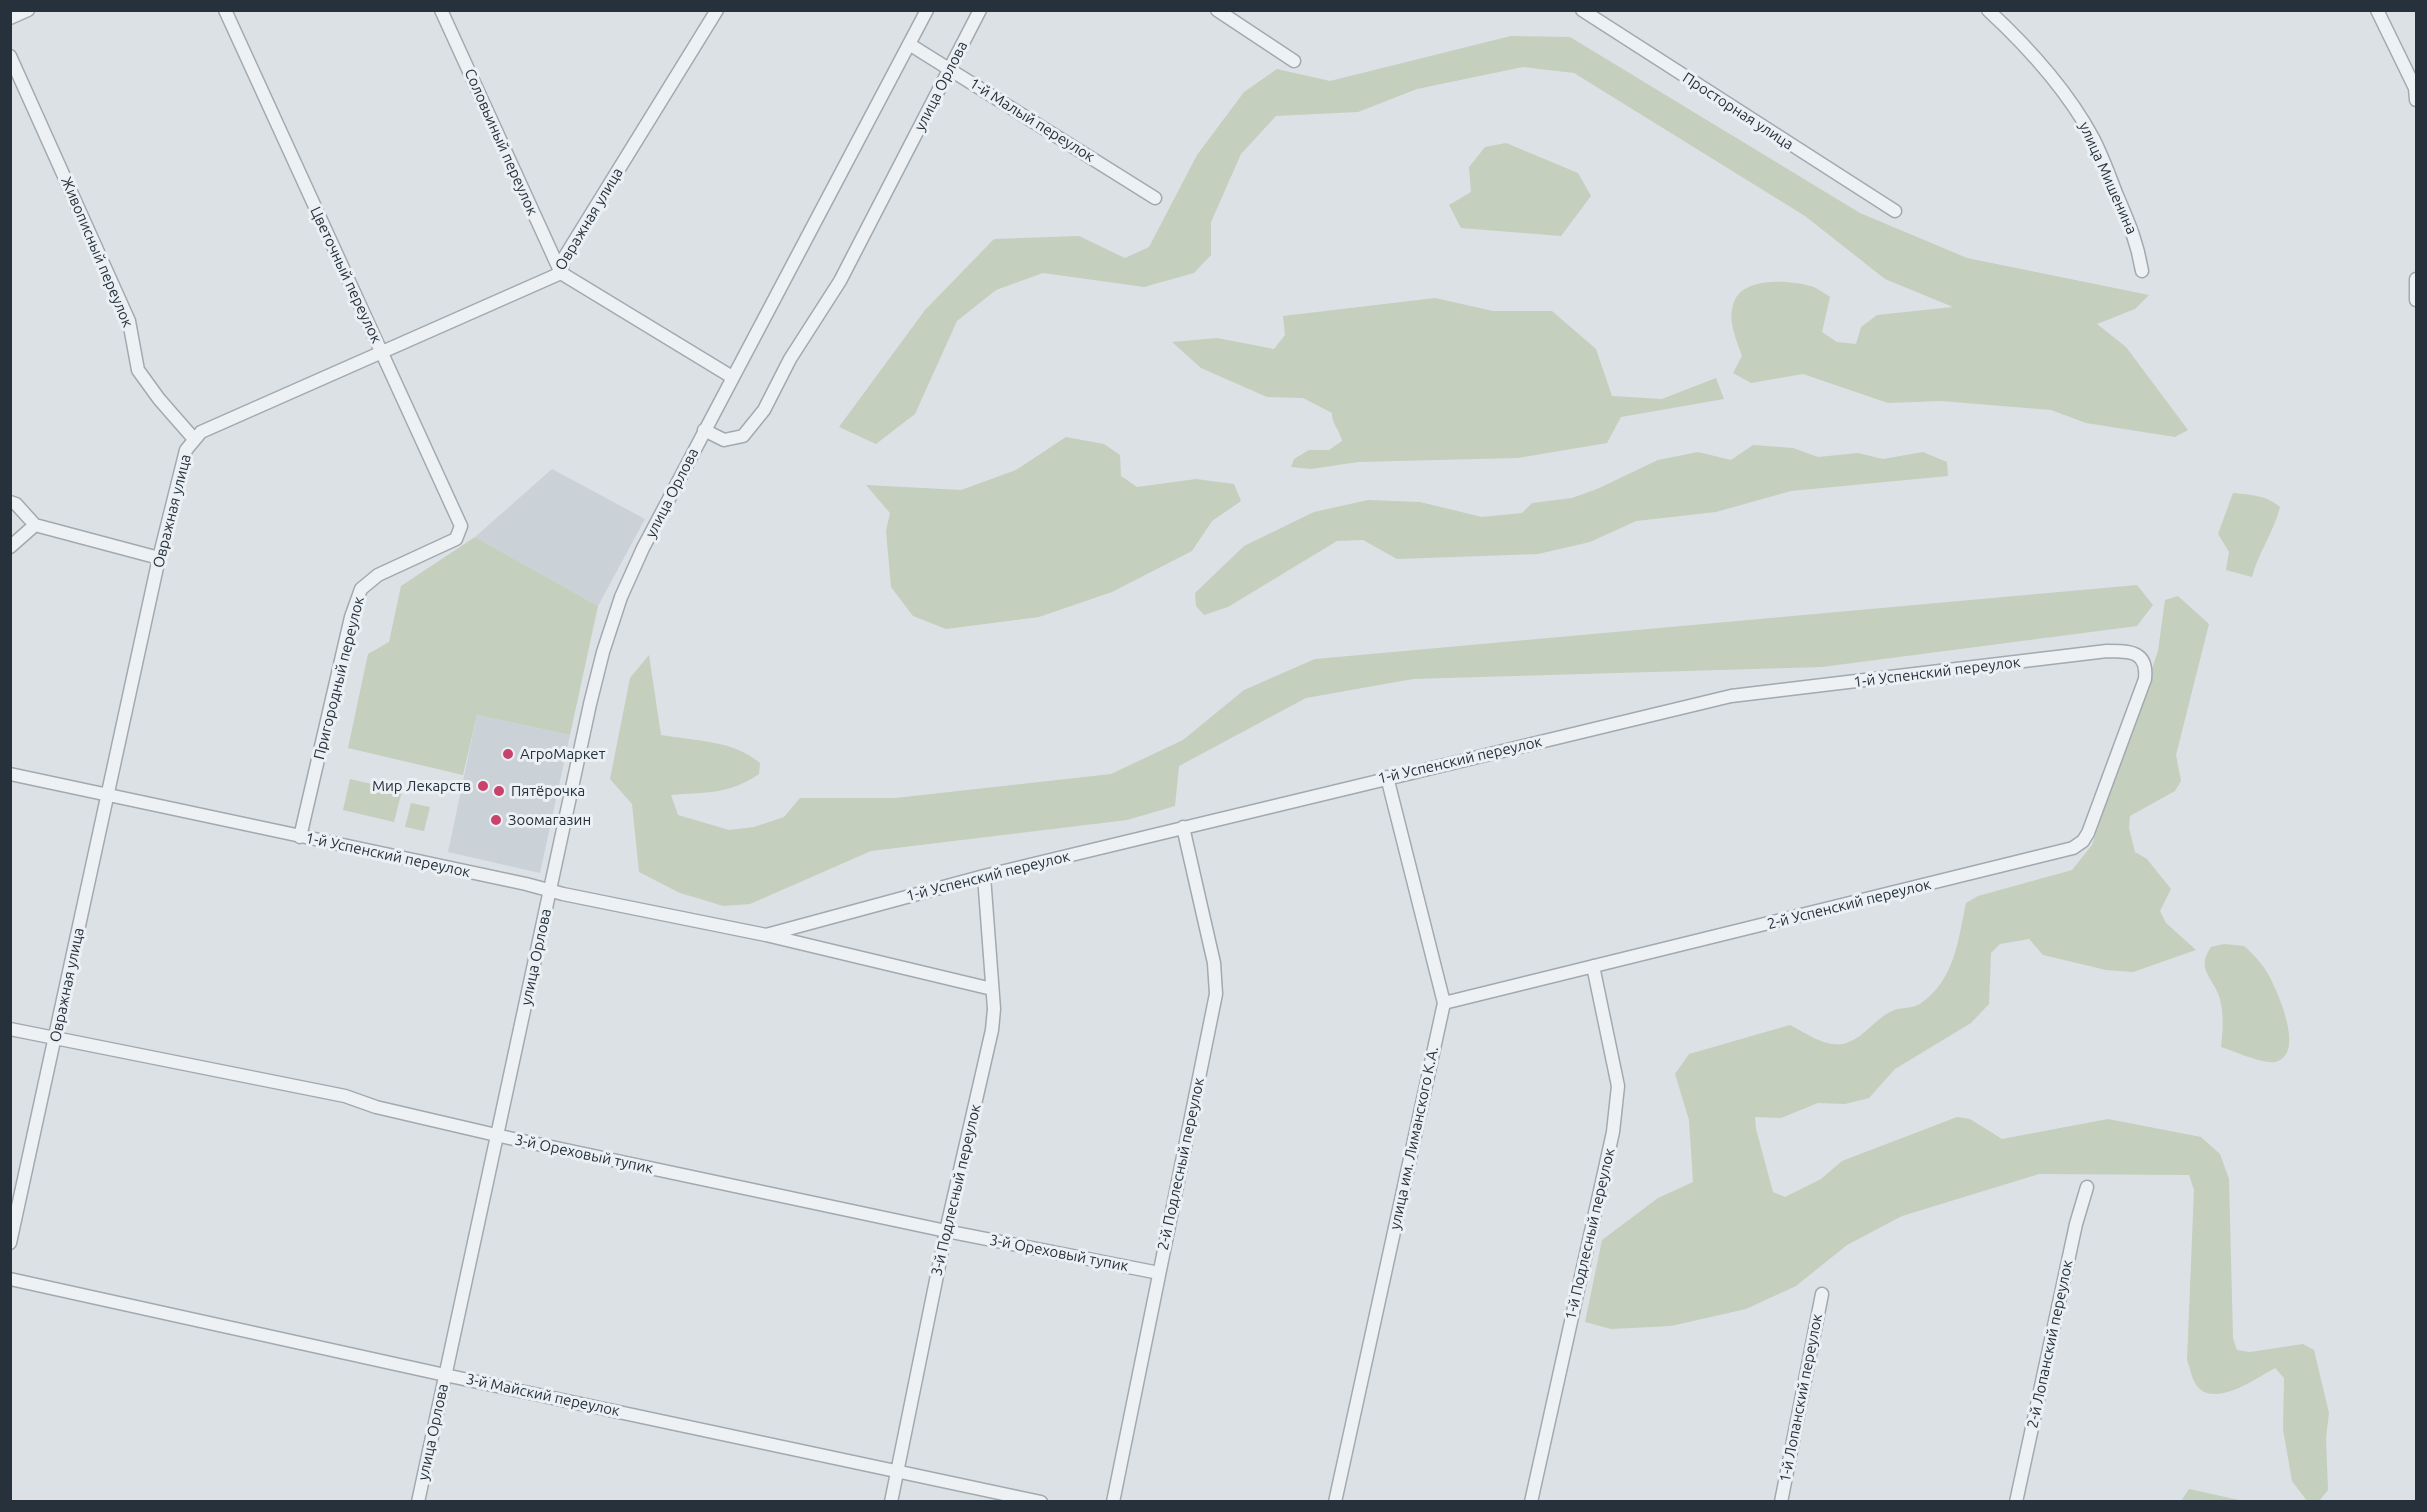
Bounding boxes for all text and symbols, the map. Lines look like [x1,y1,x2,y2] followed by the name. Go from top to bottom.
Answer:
[911,38,971,134] street label: улица Орлова
[460,66,542,218] street label: Соловьиный переулок
[1679,69,1797,153] street label: Просторная улица
[966,74,1098,166] street label: 1-й Малый переулок
[2075,119,2141,237] street label: улица Мишенина
[551,164,627,274] street label: Овражная улица
[57,174,137,330] street label: Живописный переулок
[306,204,386,346] street label: Цветочный переулок
[642,445,702,541] street label: улица Орлова
[149,452,195,570] street label: Овражная улица
[310,595,368,761] street label: Пригородный переулок
[1853,653,2021,691] street label: 1-й Успенский переулок
[1376,732,1544,788] street label: 1-й Успенский переулок
[520,745,605,763] place label: АгроМаркет
[501,747,515,761] marker: АгроМаркет
[372,777,471,795] place label: Мир Лекарств
[476,779,490,793] marker: Мир Лекарств
[511,782,585,800] place label: Пятёрочка
[492,784,506,798] marker: Пятёрочка
[508,811,591,829] place label: Зоомагазин
[489,813,503,827] marker: Зоомагазин
[304,829,472,881] street label: 1-й Успенский переулок
[904,847,1072,905] street label: 1-й Успенский переулок
[1765,875,1933,933] street label: 2-й Успенский переулок
[517,907,555,1007] street label: улица Орлова
[46,926,88,1044] street label: Овражная улица
[1386,1045,1442,1231] street label: улица им. Лиманского К.А.
[1154,1076,1208,1252] street label: 2-й Подлесный переулок
[927,1102,985,1278] street label: 3-й Подлесный переулок
[513,1131,655,1177] street label: 3-й Ореховый тупик
[1561,1146,1619,1322] street label: 1-й Подлесный переулок
[988,1231,1130,1275] street label: 3-й Ореховый тупик
[2023,1258,2077,1430] street label: 2-й Лопанский переулок
[1776,1312,1826,1484] street label: 1-й Лопанский переулок
[464,1370,622,1420] street label: 3-й Майский переулок
[414,1382,452,1482] street label: улица Орлова

